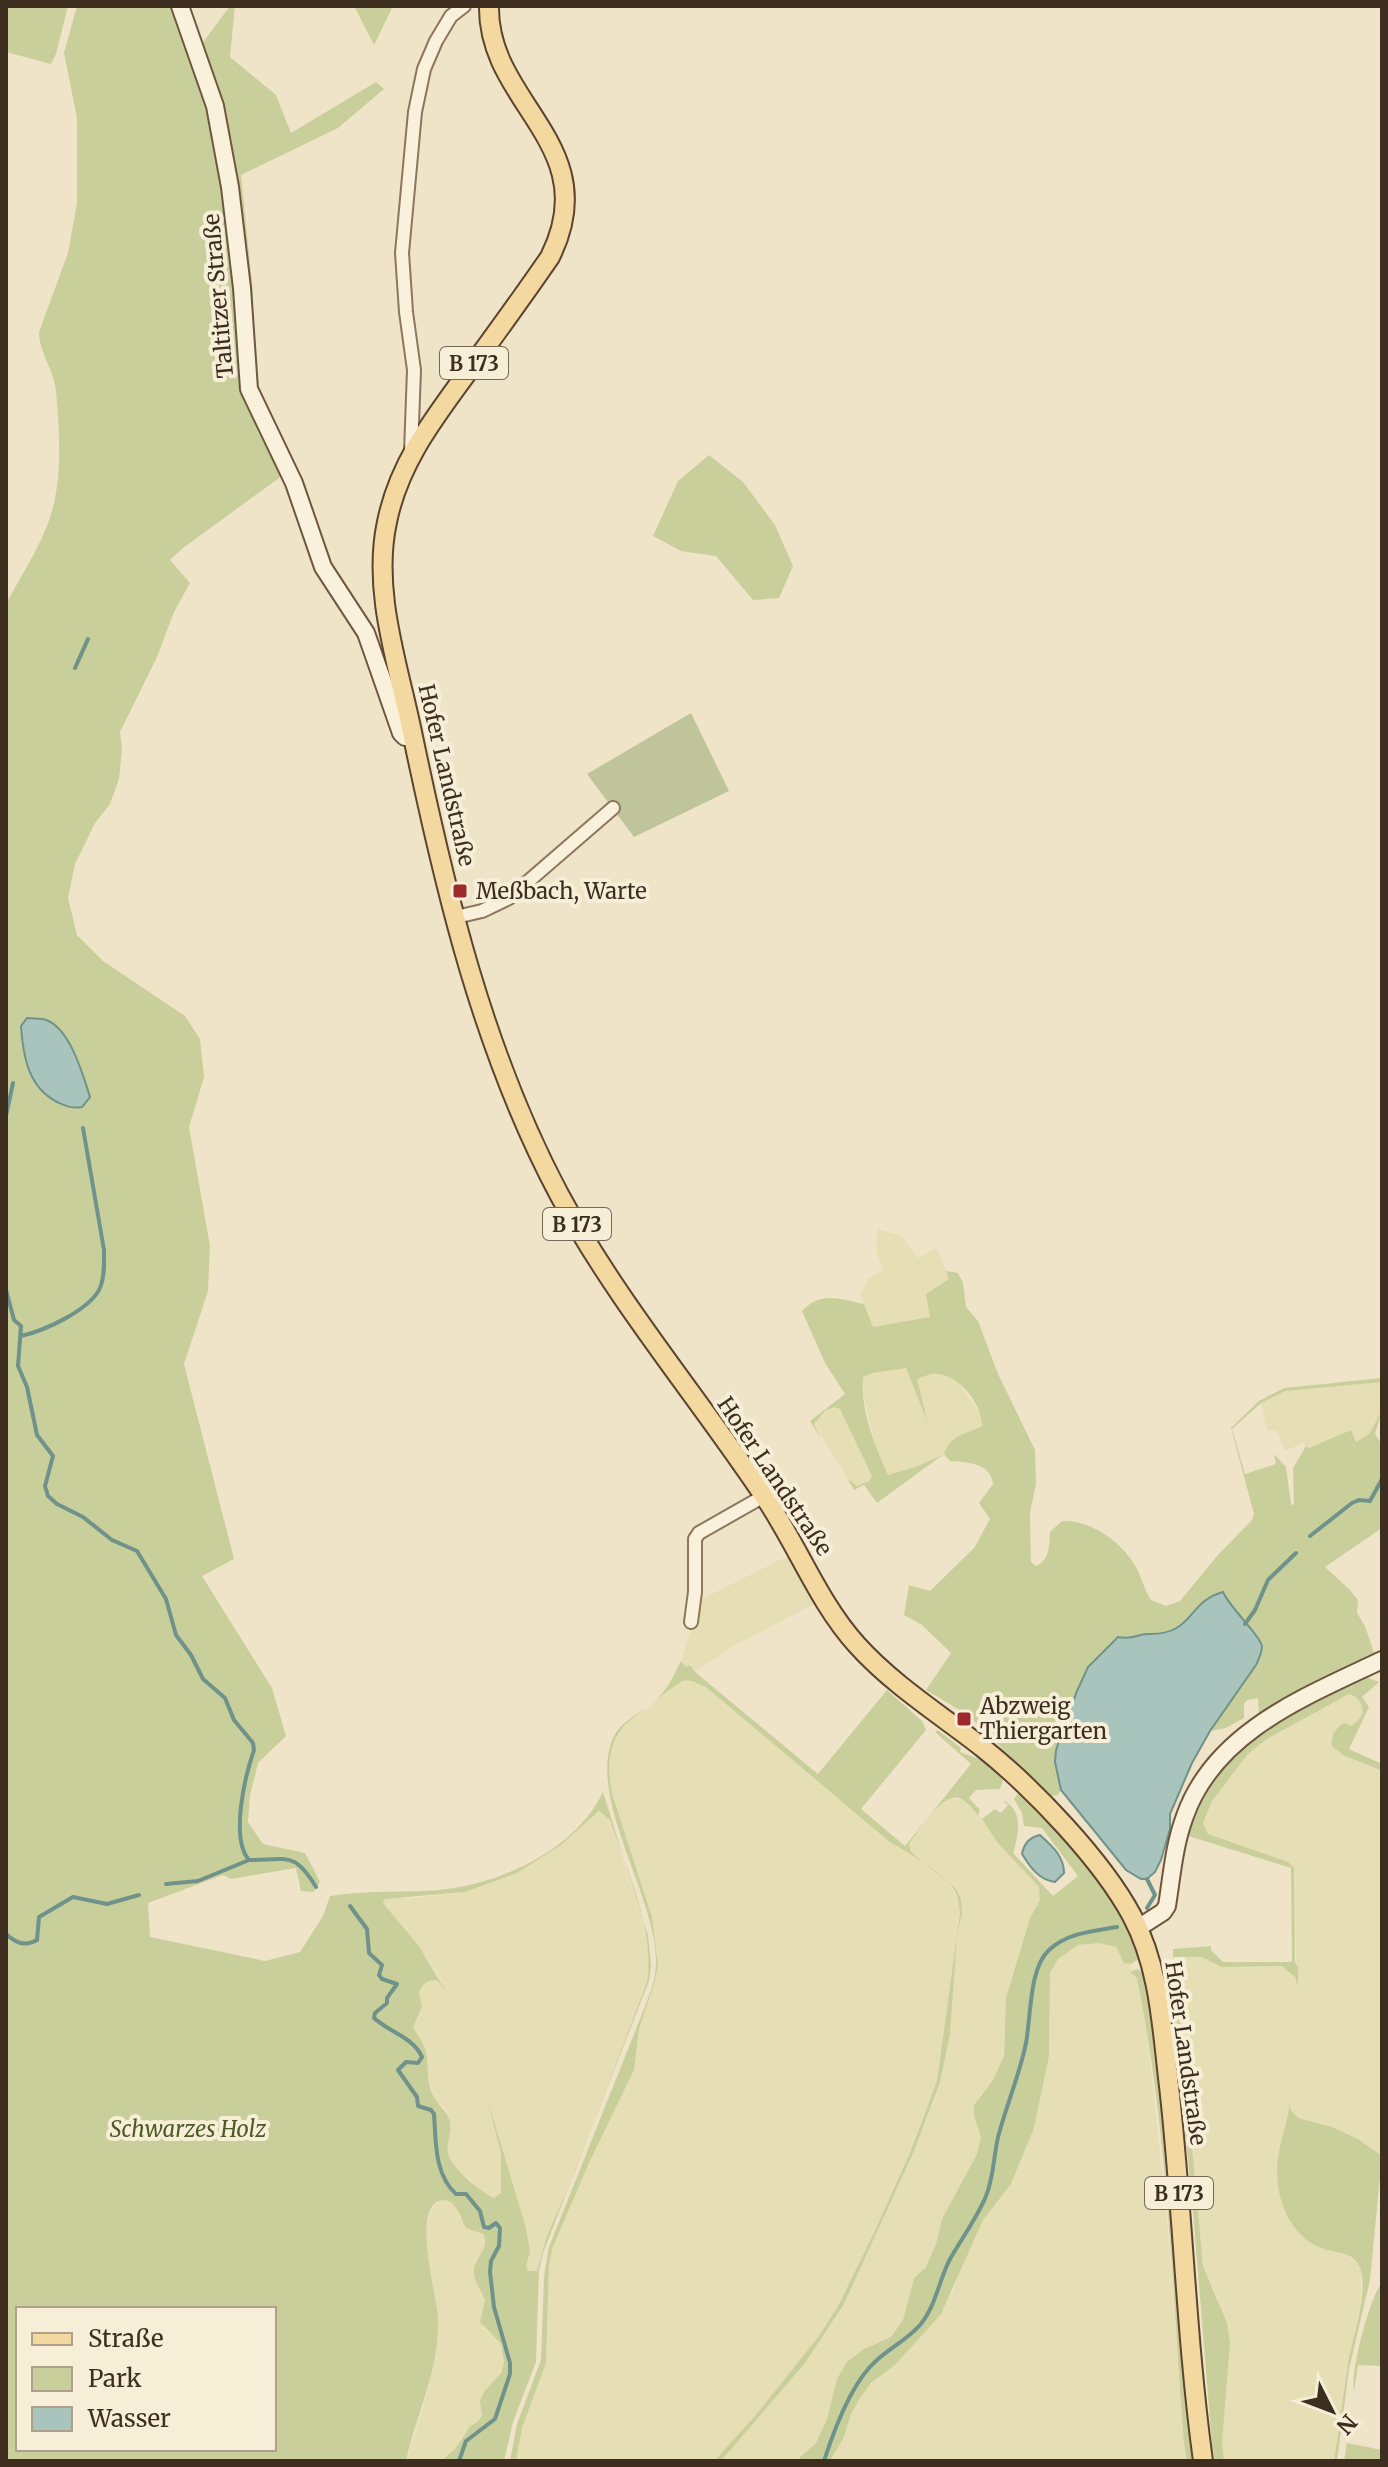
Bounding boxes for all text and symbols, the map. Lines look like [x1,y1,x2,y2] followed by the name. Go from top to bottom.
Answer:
[197,212,239,380] street label: Taltitzer Straße
[440,347,508,379] road number: B 173
[412,681,482,869] street label: Hofer Landstraße
[476,877,647,905] place label: Meßbach, Warte
[451,882,469,900] marker: Meßbach, Warte
[543,1208,611,1240] road number: B 173
[711,1391,839,1561] street label: Hofer Landstraße
[979,1692,1107,1745] place label: Abzweig Thiergarten
[955,1710,973,1728] marker: Abzweig Thiergarten
[1159,1959,1213,2147] street label: Hofer Landstraße
[110,2115,267,2143] park label: Schwarzes Holz
[1145,2177,1213,2209] road number: B 173
[16,2307,276,2451] legend
[88,2323,163,2354] text: Straße
[88,2363,142,2394] text: Park
[1292,2371,1372,2451] north arrow
[87,2403,171,2434] text: Wasser
[1330,2409,1363,2441] text: N

